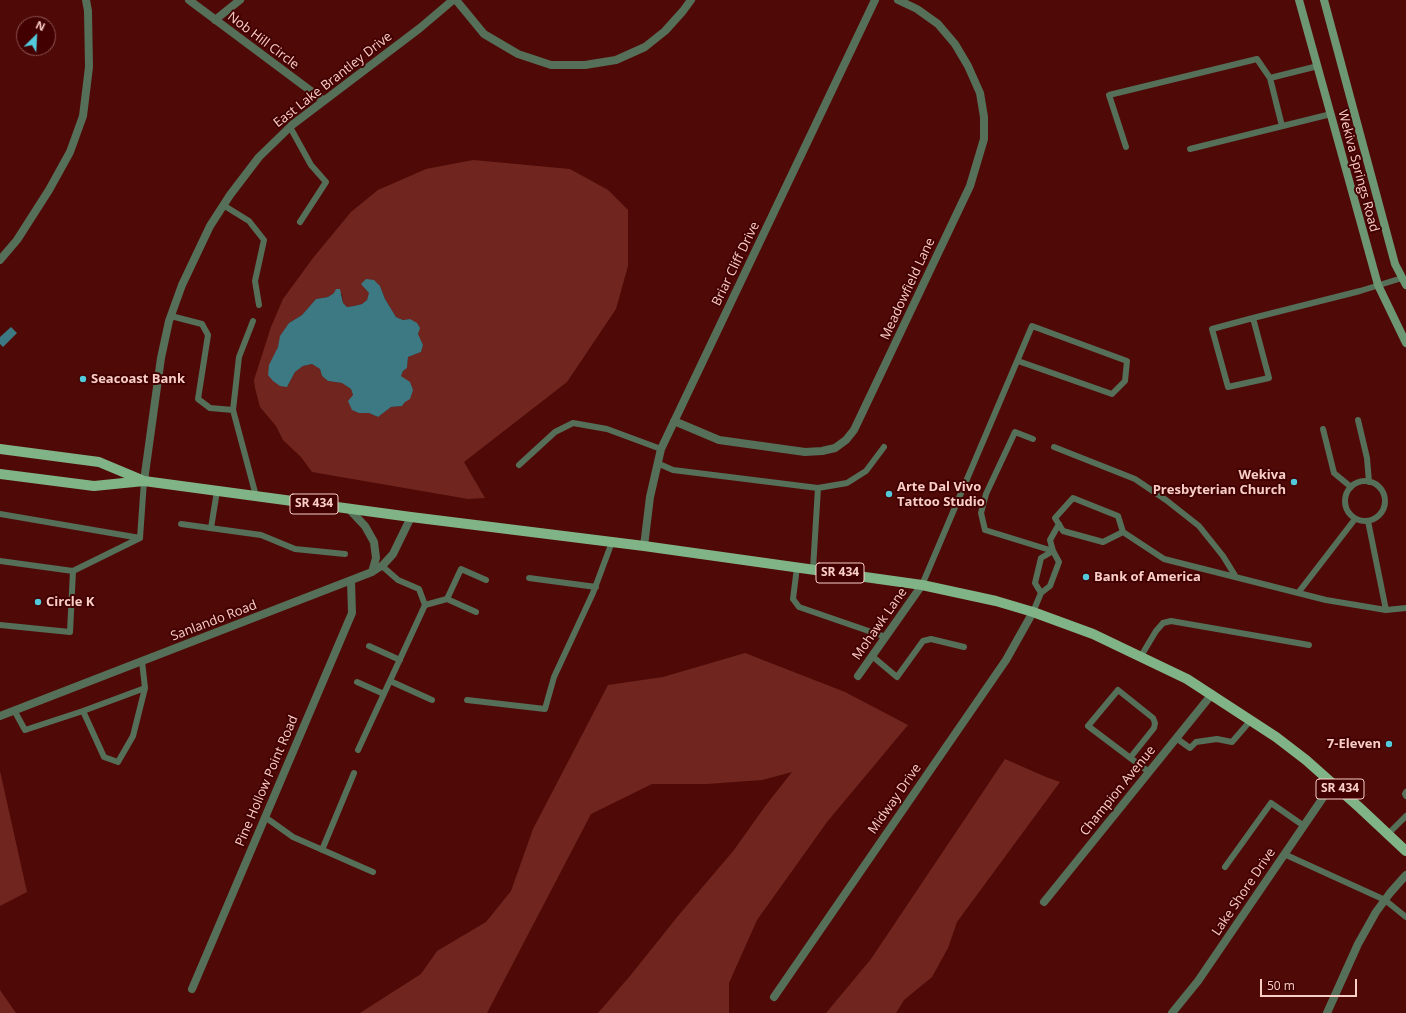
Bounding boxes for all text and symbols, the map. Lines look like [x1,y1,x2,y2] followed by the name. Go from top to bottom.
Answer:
[224,9,302,73] street label: Nob Hill Circle
[16,16,56,56] north arrow
[34,17,48,34] text: N
[271,29,395,131] street label: East Lake Brantley Drive
[1334,108,1382,234] street label: Wekiva Springs Road
[709,219,763,309] street label: Briar Cliff Drive
[877,235,939,343] street label: Meadowfield Lane
[91,371,185,387] place label: Seacoast Bank
[78,374,88,384] marker: Seacoast Bank
[1153,467,1286,498] place label: Wekiva Presbyterian Church
[1289,477,1299,487] marker: Wekiva Presbyterian Church
[897,479,985,510] place label: Arte Dal Vivo Tattoo Studio
[884,489,894,499] marker: Arte Dal Vivo Tattoo Studio
[290,494,338,514] road number: SR 434
[816,563,864,583] road number: SR 434
[1094,569,1201,585] place label: Bank of America
[1081,572,1091,582] marker: Bank of America
[849,585,911,663] street label: Mohawk Lane
[46,594,94,610] place label: Circle K
[33,597,43,607] marker: Circle K
[169,597,259,645] street label: Sanlando Road
[232,713,302,849] street label: Pine Hollow Point Road
[1327,736,1381,752] place label: 7-Eleven
[1384,739,1394,749] marker: 7-Eleven
[1077,743,1159,839] street label: Champion Avenue
[865,761,925,837] street label: Midway Drive
[1316,779,1364,799] road number: SR 434
[1209,845,1279,939] street label: Lake Shore Drive
[1262,971,1359,997] scale bar
[1267,977,1295,994] text: 50 m

